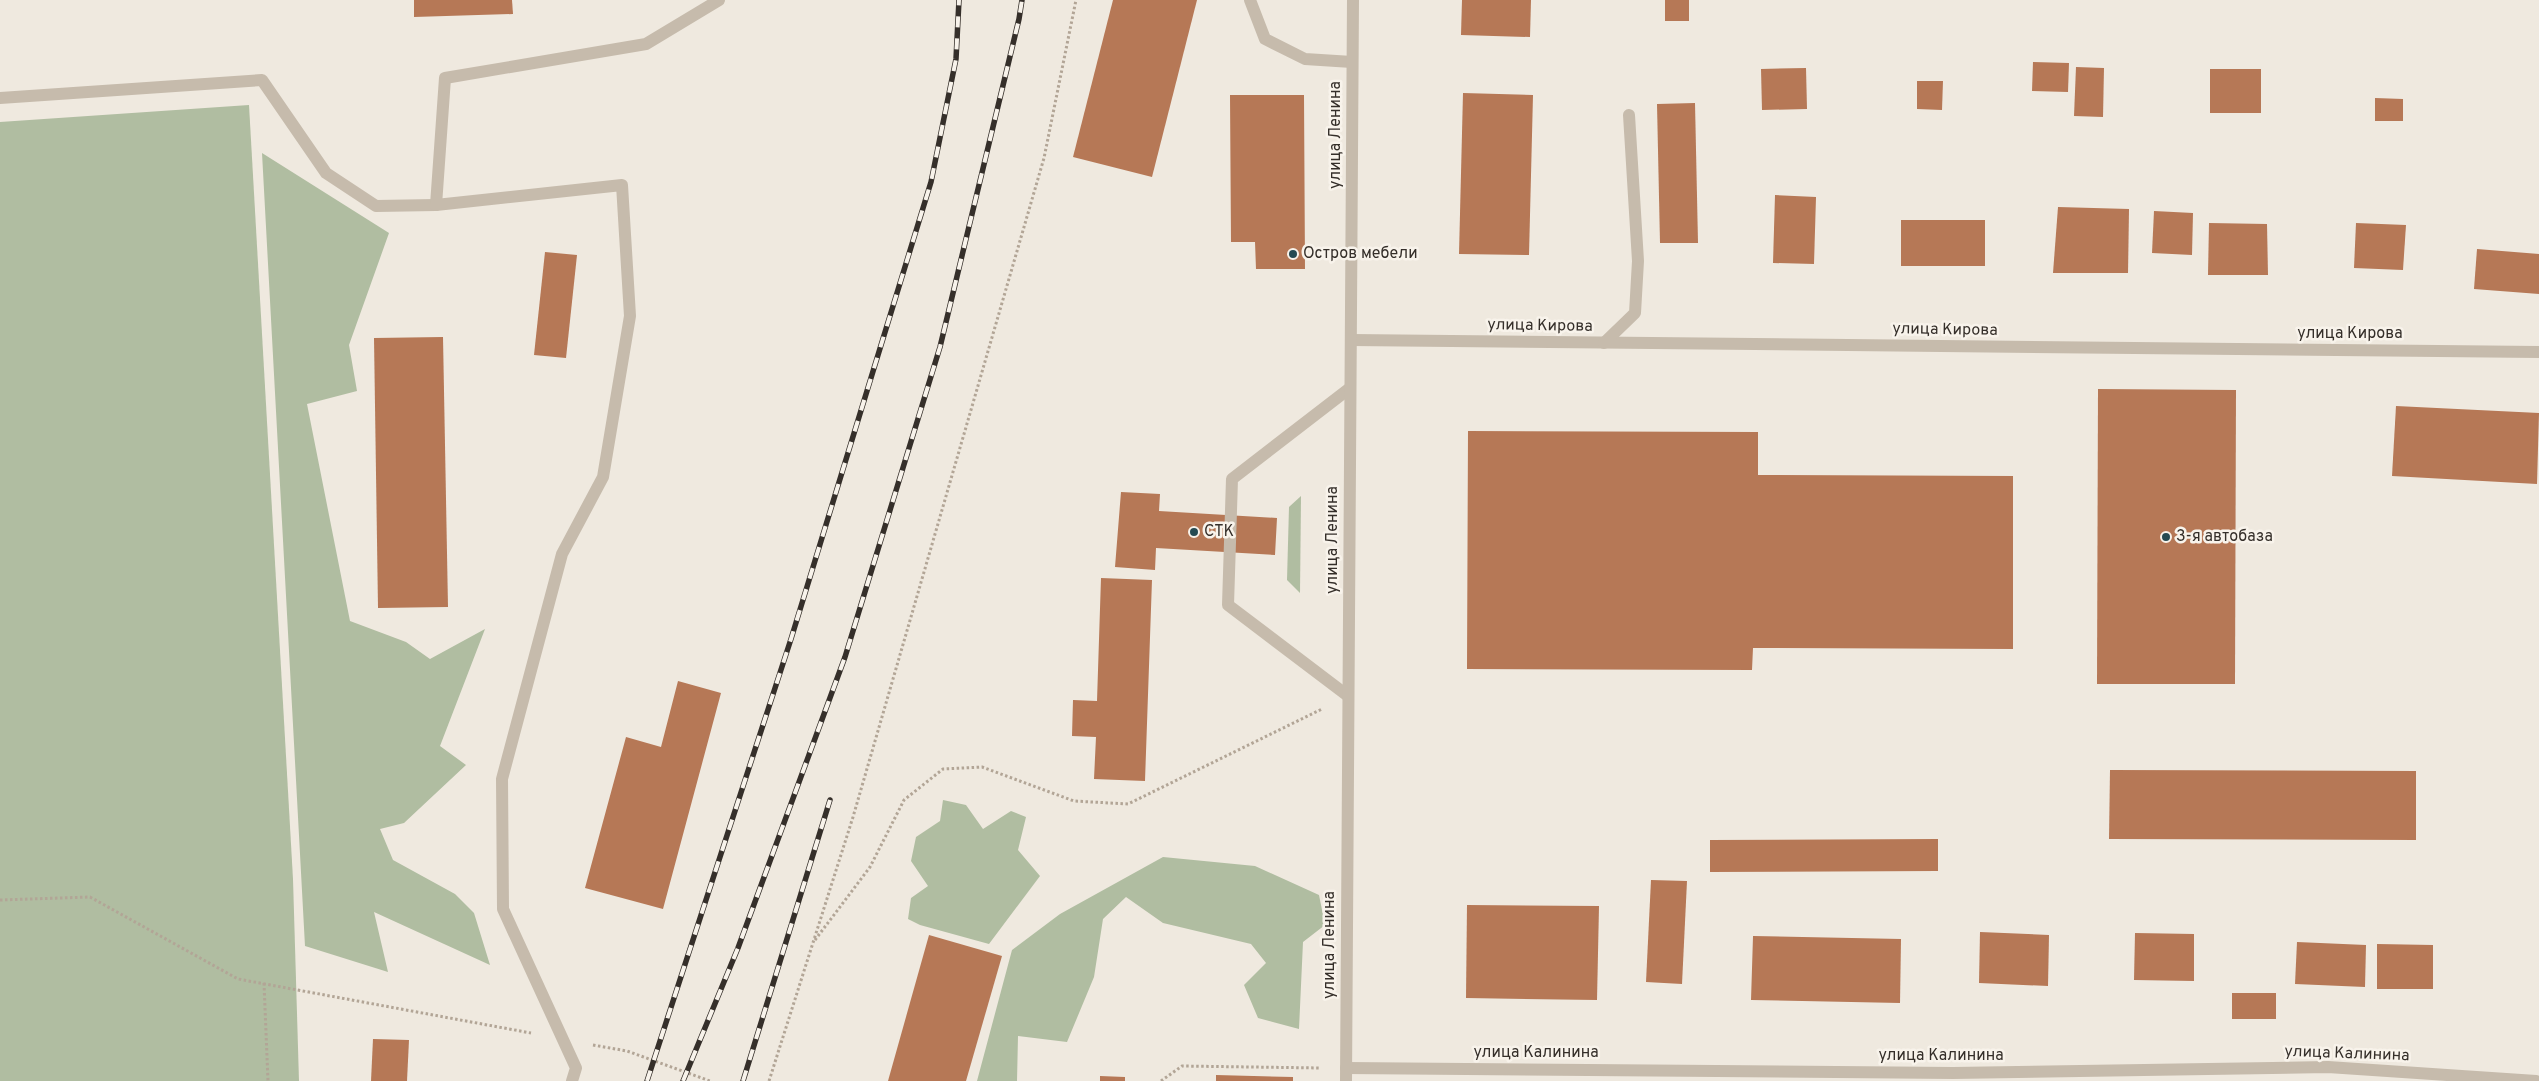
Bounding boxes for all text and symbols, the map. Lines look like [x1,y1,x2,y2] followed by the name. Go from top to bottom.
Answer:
[1326,81,1346,189] street label: улица Ленина
[1303,244,1418,264] place label: Остров мебели
[1287,248,1299,260] marker: Остров мебели
[1487,315,1593,337] street label: улица Кирова
[1892,319,1998,341] street label: улица Кирова
[2297,324,2403,344] street label: улица Кирова
[1323,486,1343,594] street label: улица Ленина
[1204,522,1234,542] place label: СТК
[1188,526,1200,538] marker: СТК
[2176,527,2273,547] place label: 3-я автобаза
[2160,531,2172,543] marker: 3-я автобаза
[1320,891,1340,999] street label: улица Ленина
[2284,1042,2410,1066] street label: улица Калинина
[1473,1043,1599,1063] street label: улица Калинина
[1878,1046,2004,1066] street label: улица Калинина

